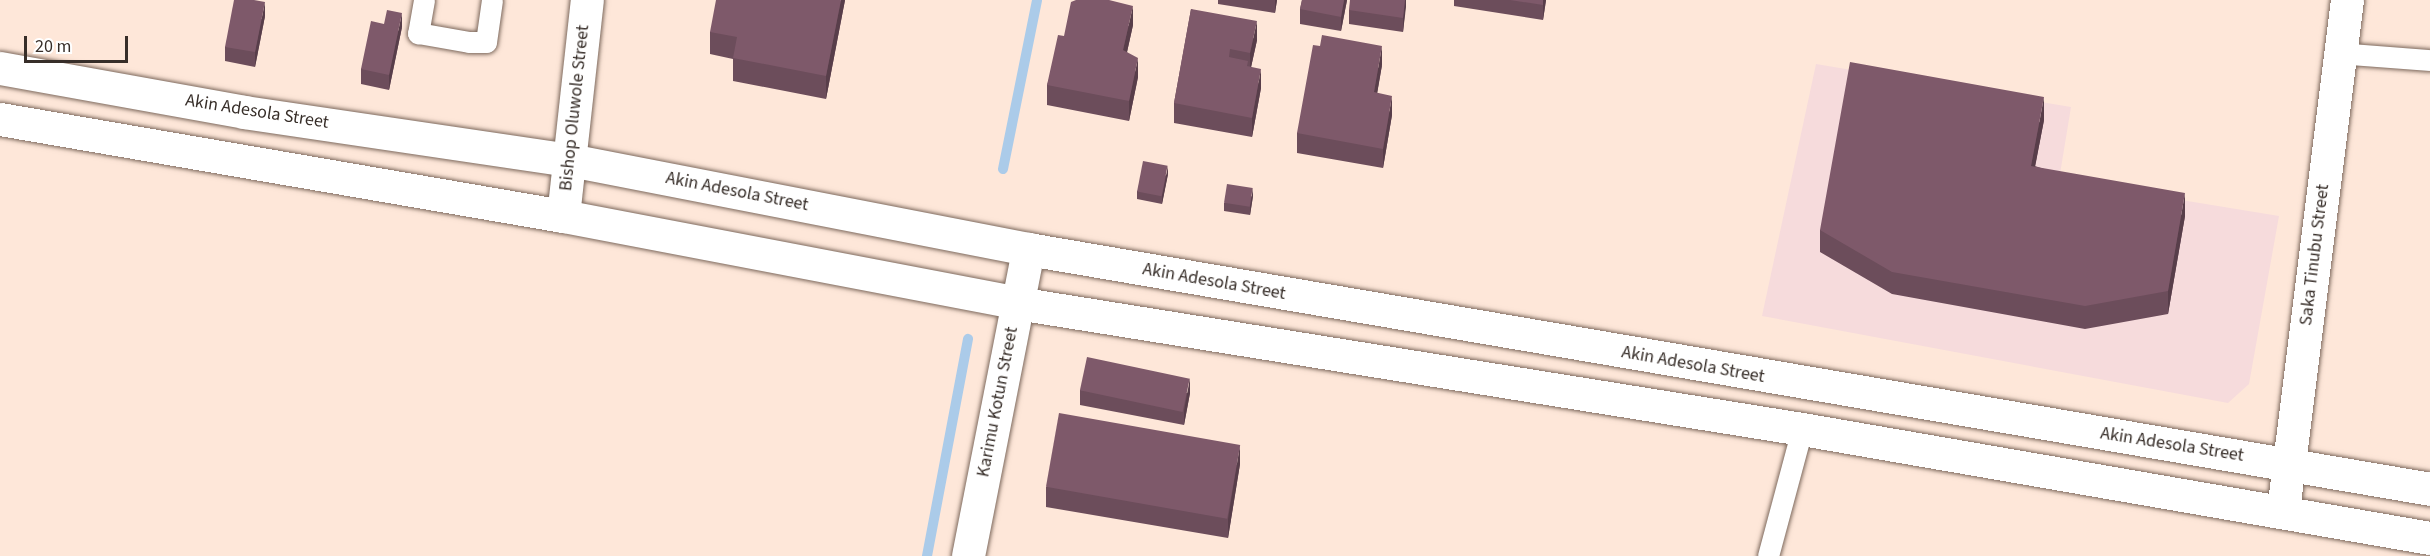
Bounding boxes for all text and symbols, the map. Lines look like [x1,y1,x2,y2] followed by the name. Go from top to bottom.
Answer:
[27,24,130,62] scale bar
[556,24,594,192] street label: Bishop Oluwole Street
[35,34,71,59] text: 20 m
[184,90,330,134] street label: Akin Adesola Street
[664,168,810,216] street label: Akin Adesola Street
[2296,183,2334,327] street label: Saka Tinubu Street
[1141,259,1287,305] street label: Akin Adesola Street
[973,325,1023,479] street label: Karimu Kotun Street
[1620,342,1766,388] street label: Akin Adesola Street
[2099,423,2245,467] street label: Akin Adesola Street

